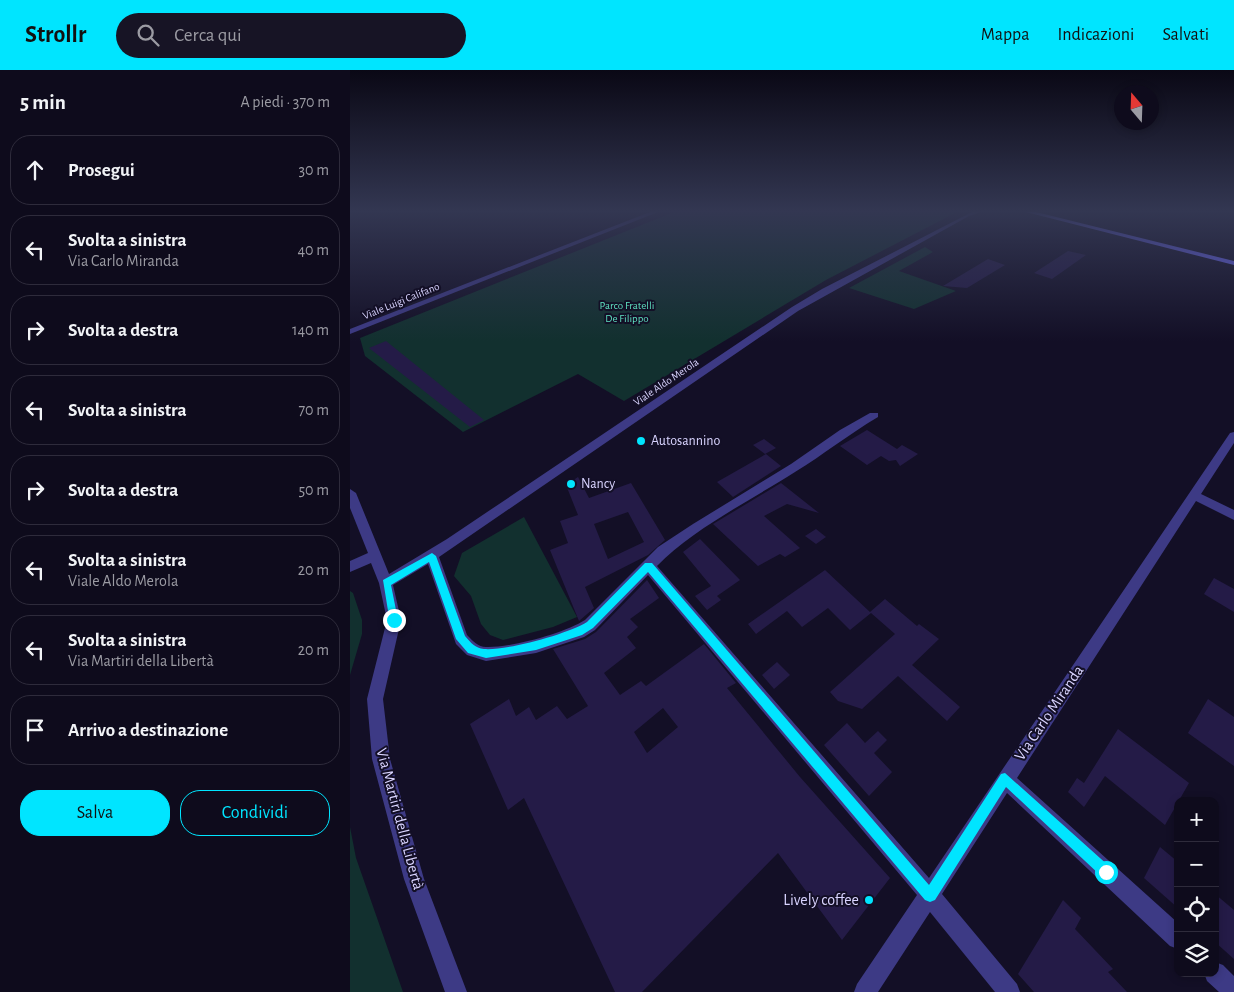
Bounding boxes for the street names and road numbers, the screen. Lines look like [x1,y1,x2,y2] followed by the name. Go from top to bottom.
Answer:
[361,281,441,321] street label: Viale Luigi Califano
[631,356,701,408] street label: Viale Aldo Merola
[1011,663,1087,763] street label: Via Carlo Miranda
[373,746,427,892] street label: Via Martiri della Libertà

